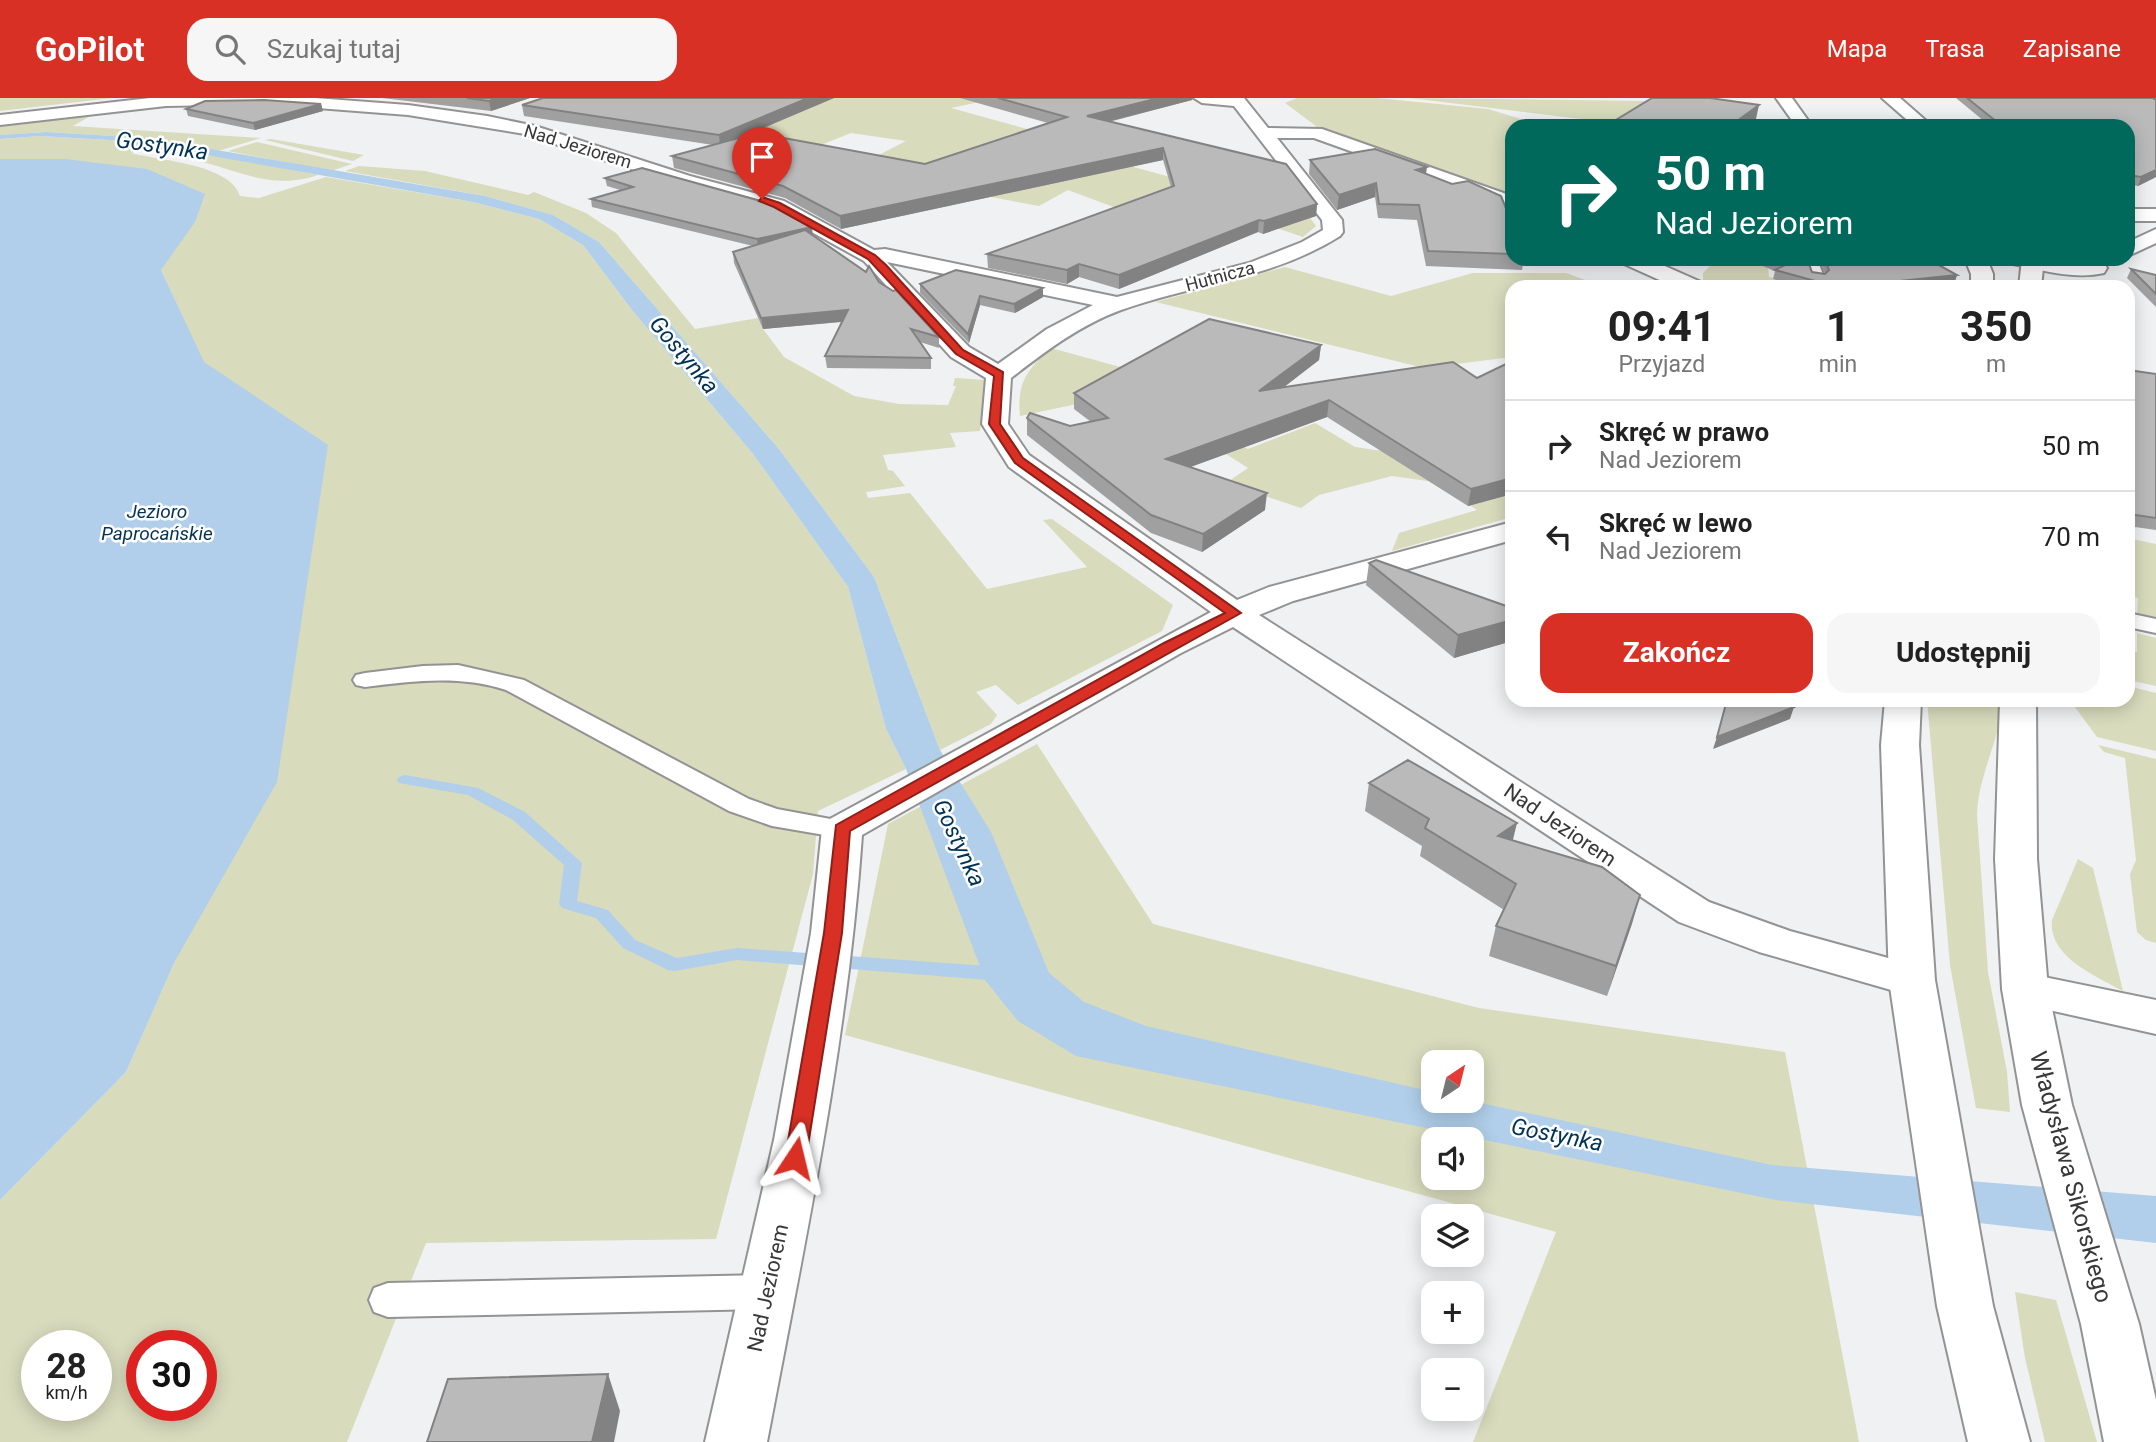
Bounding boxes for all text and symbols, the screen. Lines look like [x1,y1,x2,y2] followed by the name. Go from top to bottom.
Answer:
[187,18,677,81] search box
[35,30,145,69] text: GoPilot
[211,30,249,68] icon: search
[267,34,401,64] text: Szukaj tutaj
[1827,35,1887,63] text: Mapa
[1925,35,1985,63] text: Trasa
[2023,35,2121,63] text: Zapisane
[522,120,634,172] street label: Nad Jeziorem
[114,126,210,166] water label: Gostynka
[732,127,792,199] pin
[743,138,781,176] icon: arrive
[1655,145,1766,202] text: 50 m
[1540,147,1631,238] icon: right
[1655,204,1853,242] text: Nad Jeziorem
[1183,257,1257,295] street label: Hutnicza
[1608,302,1716,351] text: 09:41
[1826,302,1850,351] text: 1
[1960,302,2032,351] text: 350
[644,311,724,399] water label: Gostynka
[1618,351,1705,378] text: Przyjazd
[1819,351,1857,378] text: min
[1986,351,2006,378] text: m
[1599,417,1769,447] text: Skręć w prawo
[1540,427,1578,465] icon: right
[2042,431,2100,461] text: 50 m
[1599,447,1742,474] text: Nad Jeziorem
[101,500,213,545] water label: Jezioro Paprocańskie
[1599,508,1752,538] text: Skręć w lewo
[1540,518,1578,556] icon: left
[2042,522,2100,552] text: 70 m
[1599,538,1742,565] text: Nad Jeziorem
[1540,613,1813,693] button: Zakończ
[1827,613,2100,693] button: Udostępnij
[1499,779,1621,871] street label: Nad Jeziorem
[927,795,991,891] water label: Gostynka
[2024,1048,2118,1306] street label: Władysława Sikorskiego
[1421,1050,1484,1113] north arrow
[1421,1050,1484,1421] map controls
[1509,1113,1605,1157] water label: Gostynka
[758,1121,832,1195] position arrow
[1421,1127,1484,1190] button: sound
[1421,1204,1484,1267] button: layers
[743,1222,793,1354] street label: Nad Jeziorem
[1421,1281,1484,1344] button: +
[126,1330,217,1421] speed limit sign: 30
[46,1346,87,1387] text: 28
[1421,1358,1484,1421] button: −
[45,1382,88,1403] text: km/h

